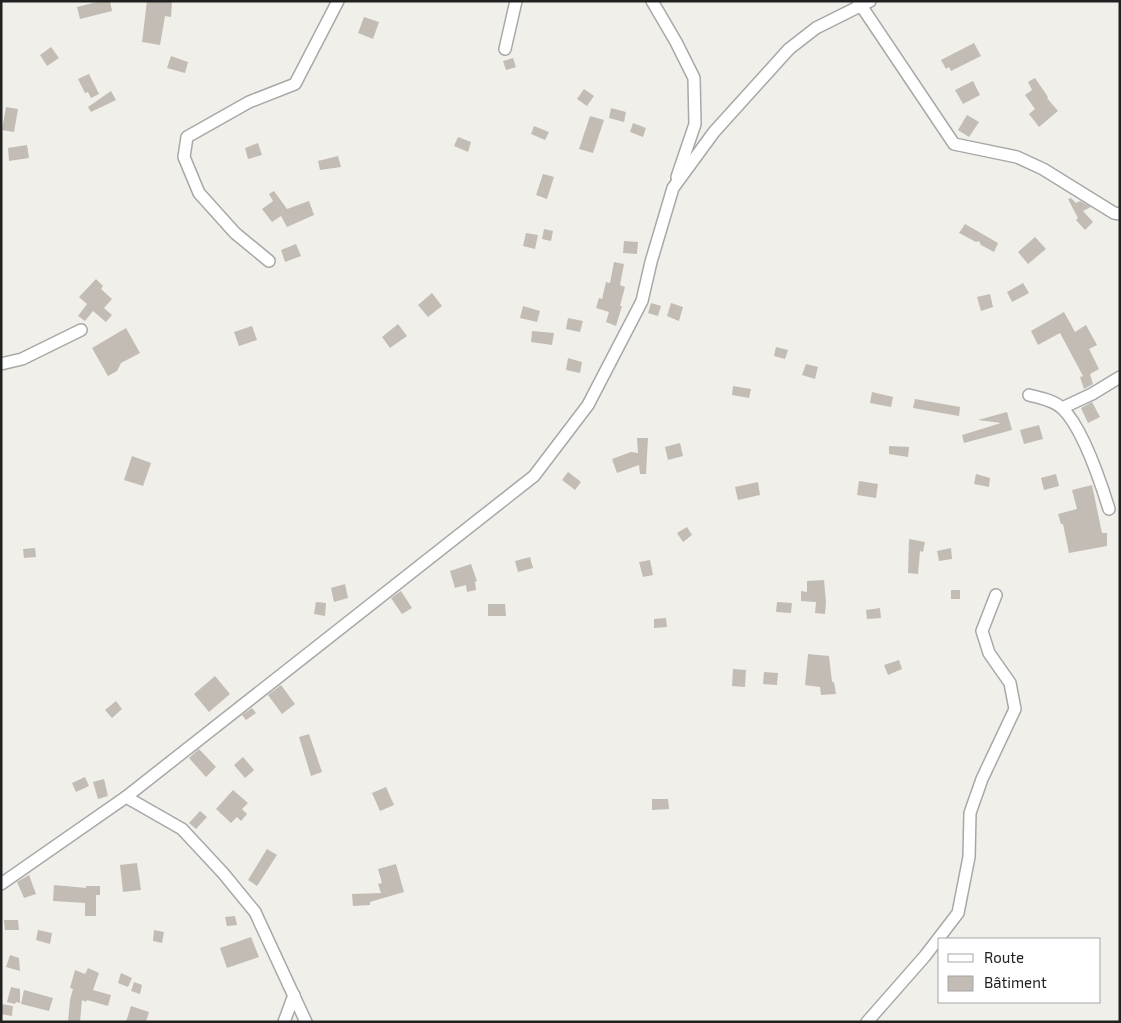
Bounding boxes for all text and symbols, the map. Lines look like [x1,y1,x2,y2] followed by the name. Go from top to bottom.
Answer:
[938,938,1101,1003] legend
[984,948,1024,966] text: Route
[984,973,1047,991] text: Bâtiment

